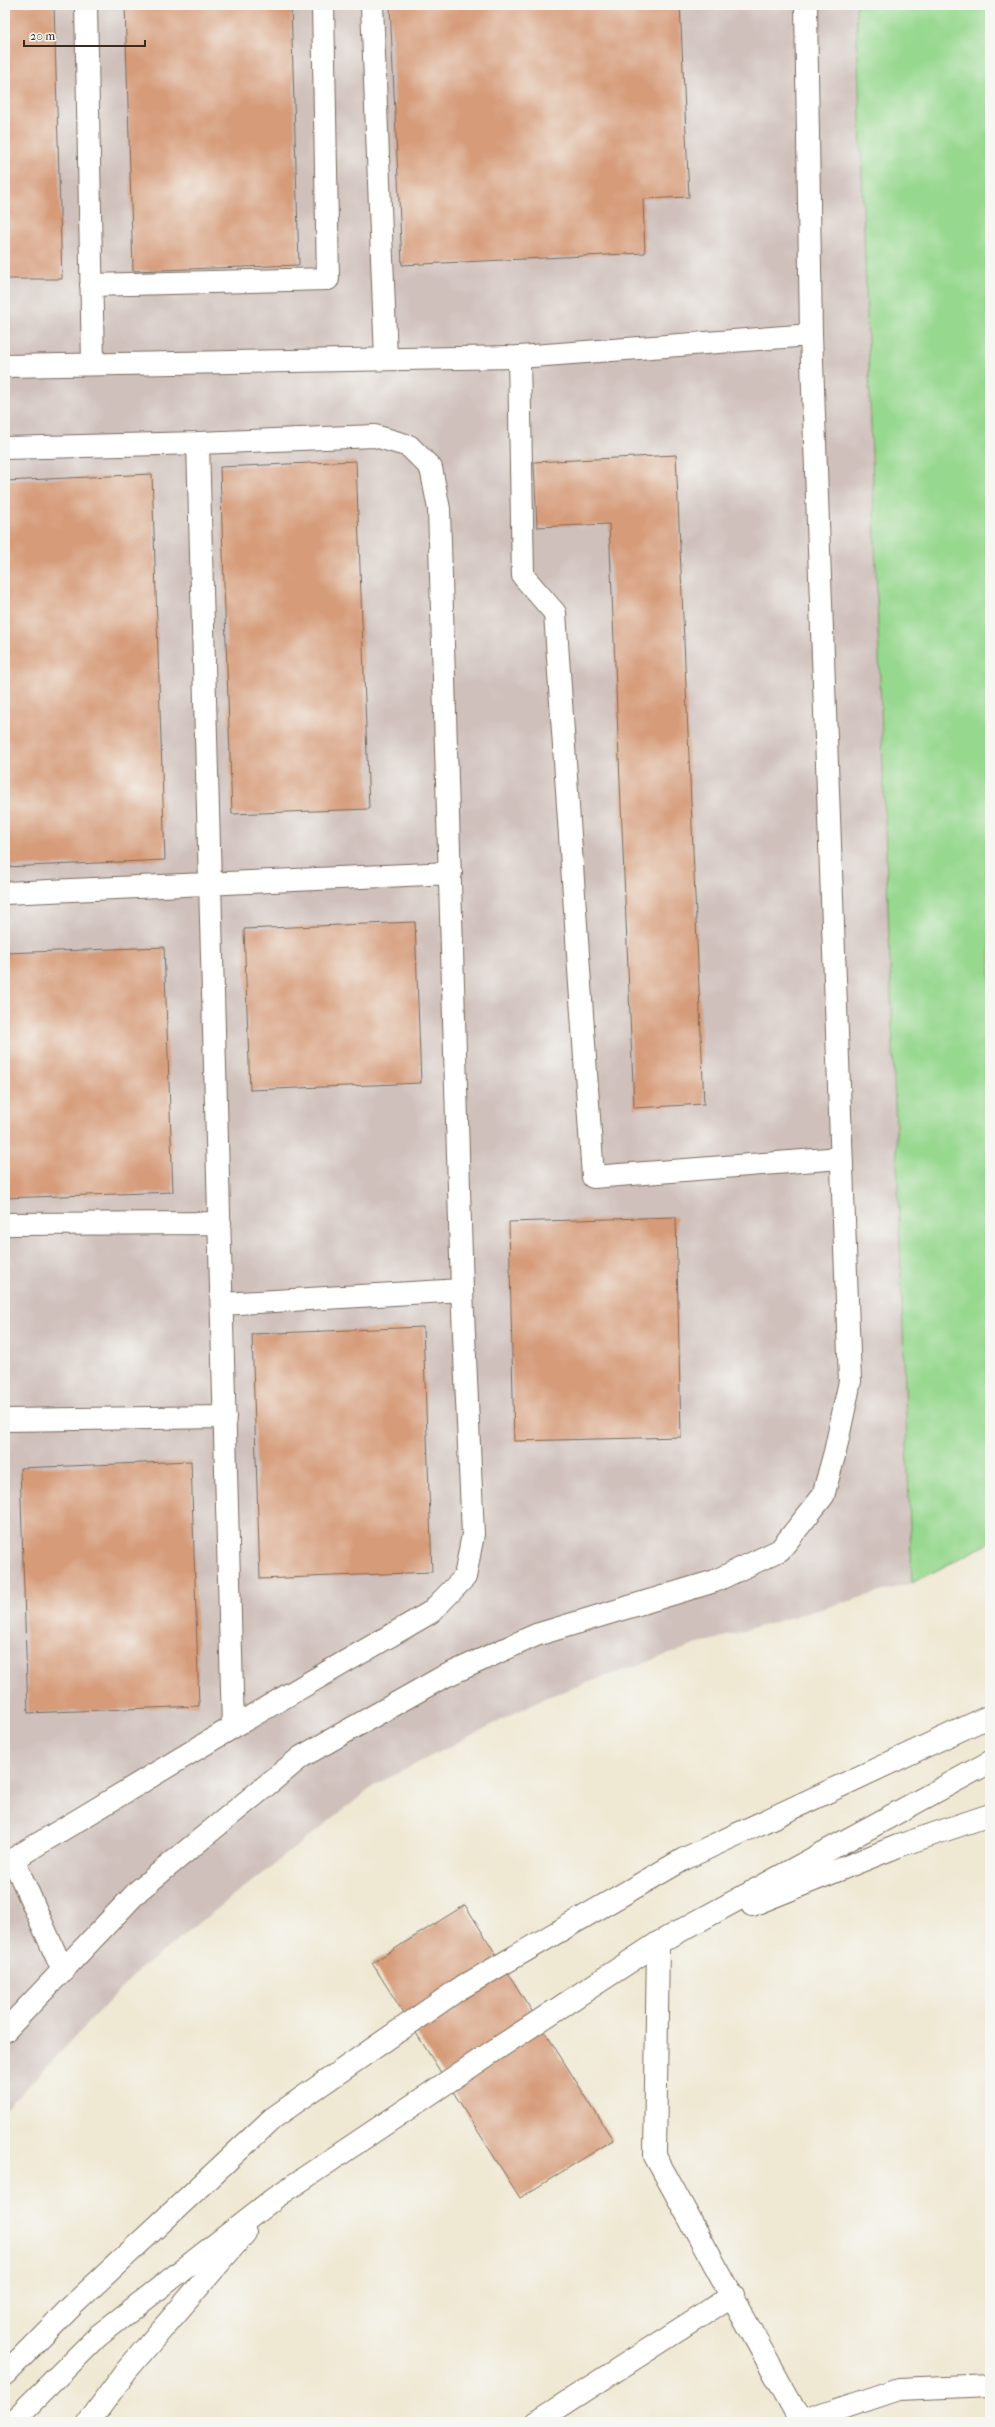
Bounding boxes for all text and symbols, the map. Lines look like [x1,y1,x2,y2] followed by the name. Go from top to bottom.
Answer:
[24,22,145,48] scale bar
[30,29,55,43] text: 20 m

